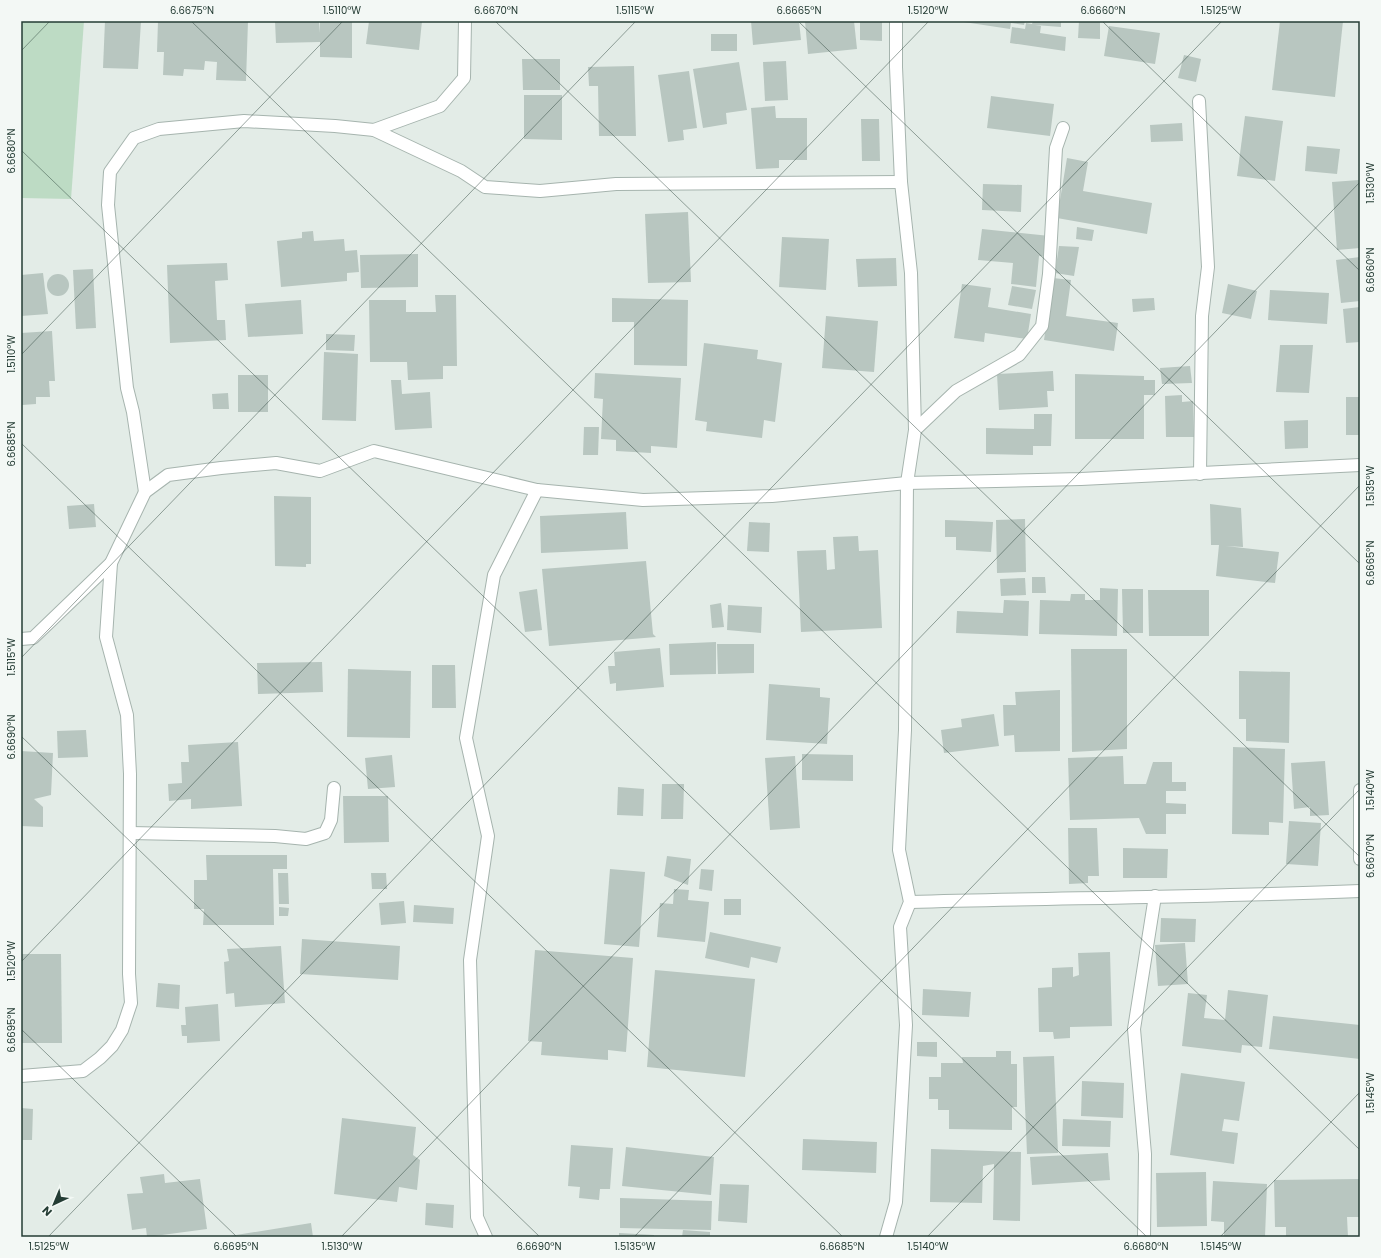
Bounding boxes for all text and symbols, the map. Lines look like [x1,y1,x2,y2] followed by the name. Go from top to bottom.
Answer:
[170,3,214,18] text: 6.6675°N
[323,3,361,18] text: 1.5110°W
[474,3,518,18] text: 6.6670°N
[616,3,654,18] text: 1.5115°W
[777,3,821,18] text: 6.6665°N
[908,3,949,18] text: 1.5120°W
[1081,3,1125,18] text: 6.6660°N
[1201,3,1242,18] text: 1.5125°W
[4,129,19,173] text: 6.6680°N
[1363,162,1378,203] text: 1.5130°W
[1363,248,1378,292] text: 6.6660°N
[4,335,19,373] text: 1.5110°W
[4,422,19,466] text: 6.6685°N
[1363,465,1378,506] text: 1.5135°W
[1363,541,1378,585] text: 6.6665°N
[4,638,19,676] text: 1.5115°W
[4,715,19,759] text: 6.6690°N
[1363,769,1378,811] text: 1.5140°W
[1363,834,1378,878] text: 6.6670°N
[4,940,19,981] text: 1.5120°W
[4,1008,19,1052] text: 6.6695°N
[1363,1072,1378,1114] text: 1.5145°W
[34,1184,74,1224] north arrow
[39,1203,56,1220] text: N
[29,1239,70,1254] text: 1.5125°W
[214,1239,258,1254] text: 6.6695°N
[322,1239,363,1254] text: 1.5130°W
[517,1239,561,1254] text: 6.6690°N
[615,1239,656,1254] text: 1.5135°W
[820,1239,864,1254] text: 6.6685°N
[907,1239,949,1254] text: 1.5140°W
[1124,1239,1168,1254] text: 6.6680°N
[1200,1239,1242,1254] text: 1.5145°W

